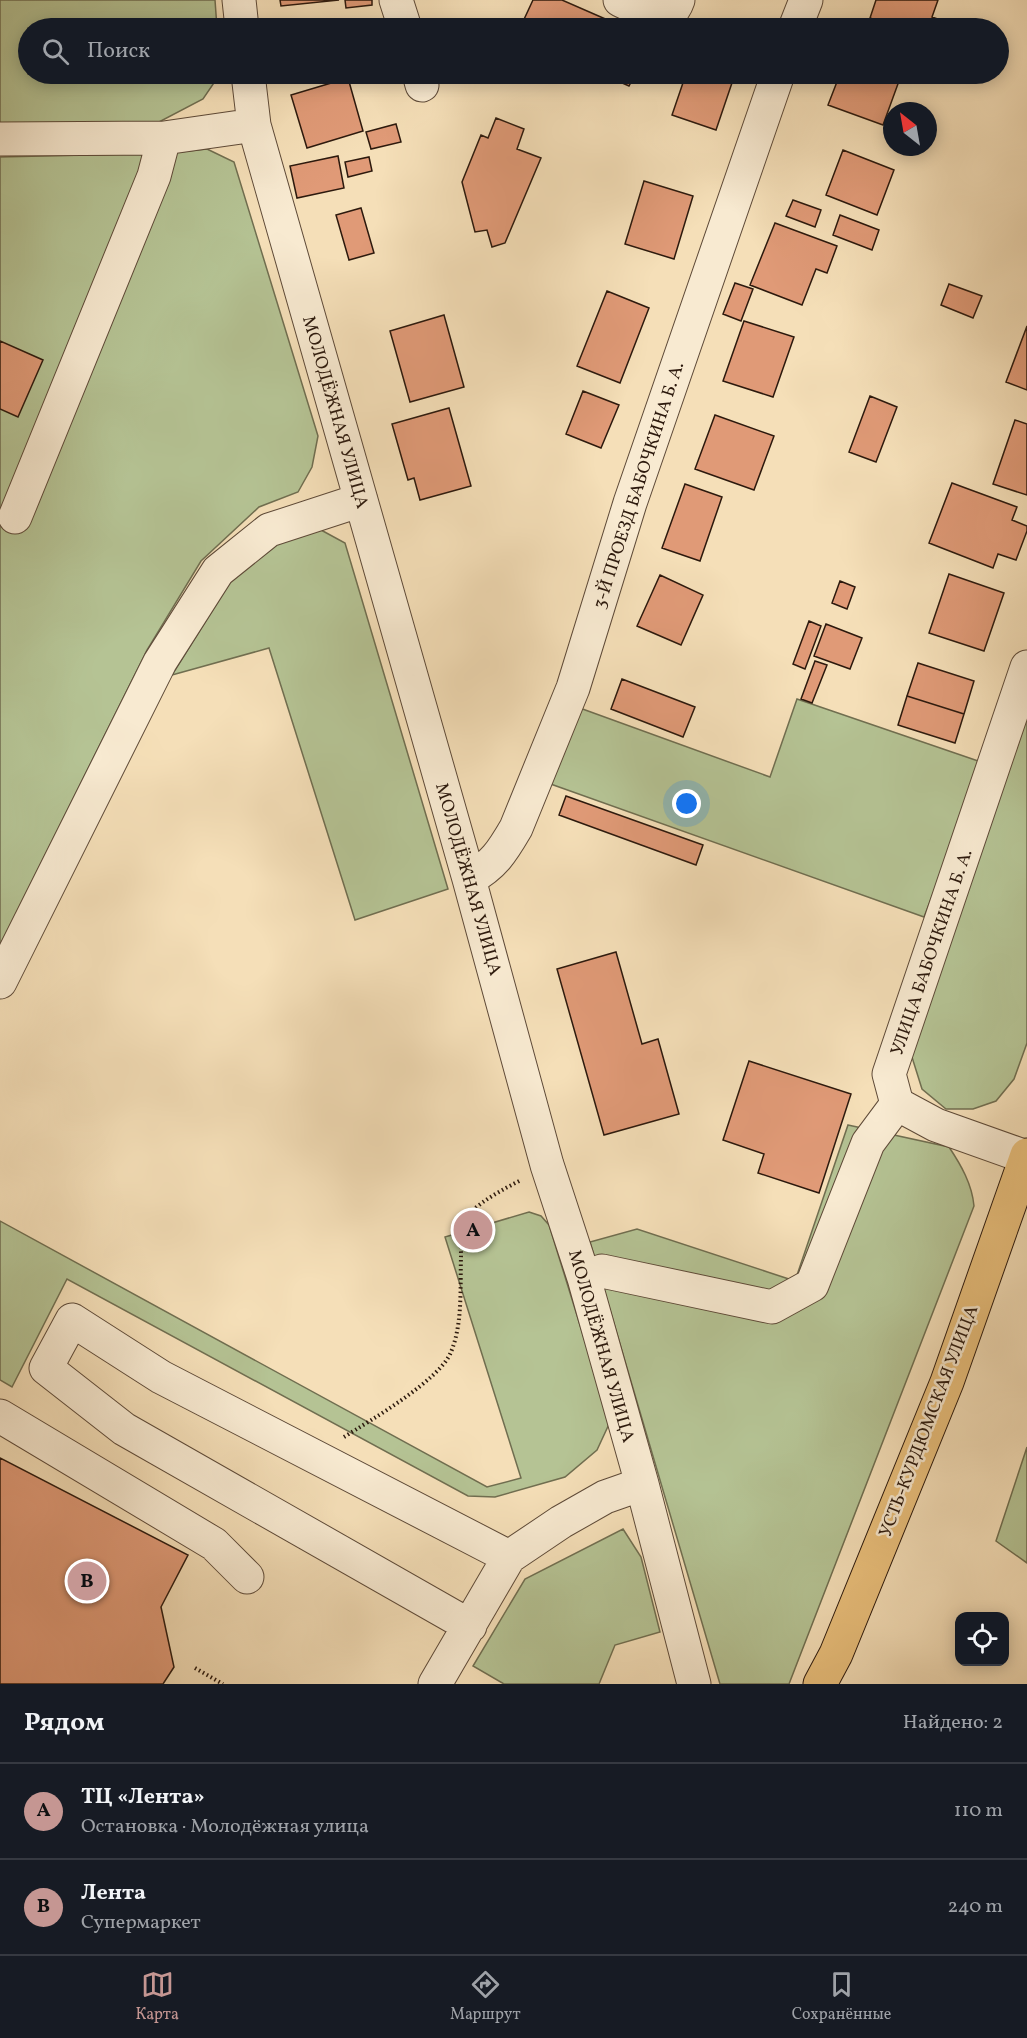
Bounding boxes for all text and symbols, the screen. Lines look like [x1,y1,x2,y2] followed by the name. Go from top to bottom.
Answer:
[18,18,1009,84] search box
[39,35,72,68] icon: search
[87,36,150,67] text: Поиск
[883,102,937,156] north arrow
[295,313,374,512] street label: МОЛОДЁЖНАЯ УЛИЦА
[588,359,691,612] street label: 3-Й ПРОЕЗД БАБОЧКИНА Б. А.
[428,780,507,979] street label: МОЛОДЁЖНАЯ УЛИЦА
[672,789,701,818] your location
[885,846,980,1059] street label: УЛИЦА БАБОЧКИНА Б. А.
[454,1208,492,1252] pin: A
[561,1247,640,1446] street label: МОЛОДЁЖНАЯ УЛИЦА
[874,1302,985,1541] street label: УСТЬ-КУРДЮМСКАЯ УЛИЦА
[68,1558,106,1604] pin: B
[955,1612,1009,1666] map controls
[955,1612,1009,1666] button: locate
[24,1705,104,1741] text: Рядом
[903,1709,1003,1737] text: Найдено: 2
[81,1782,205,1813] text: ТЦ «Лента»
[36,1797,51,1825] text: A
[954,1797,1003,1825] text: 110 m
[81,1813,369,1841] text: Остановка · Молодёжная улица
[81,1878,146,1909] text: Лента
[37,1893,50,1921] text: B
[948,1893,1003,1921] text: 240 m
[81,1909,201,1937] text: Супермаркет
[136,1968,179,2026] tab: Карта
[450,1968,521,2026] tab: Маршрут
[792,1968,891,2026] tab: Сохранённые

